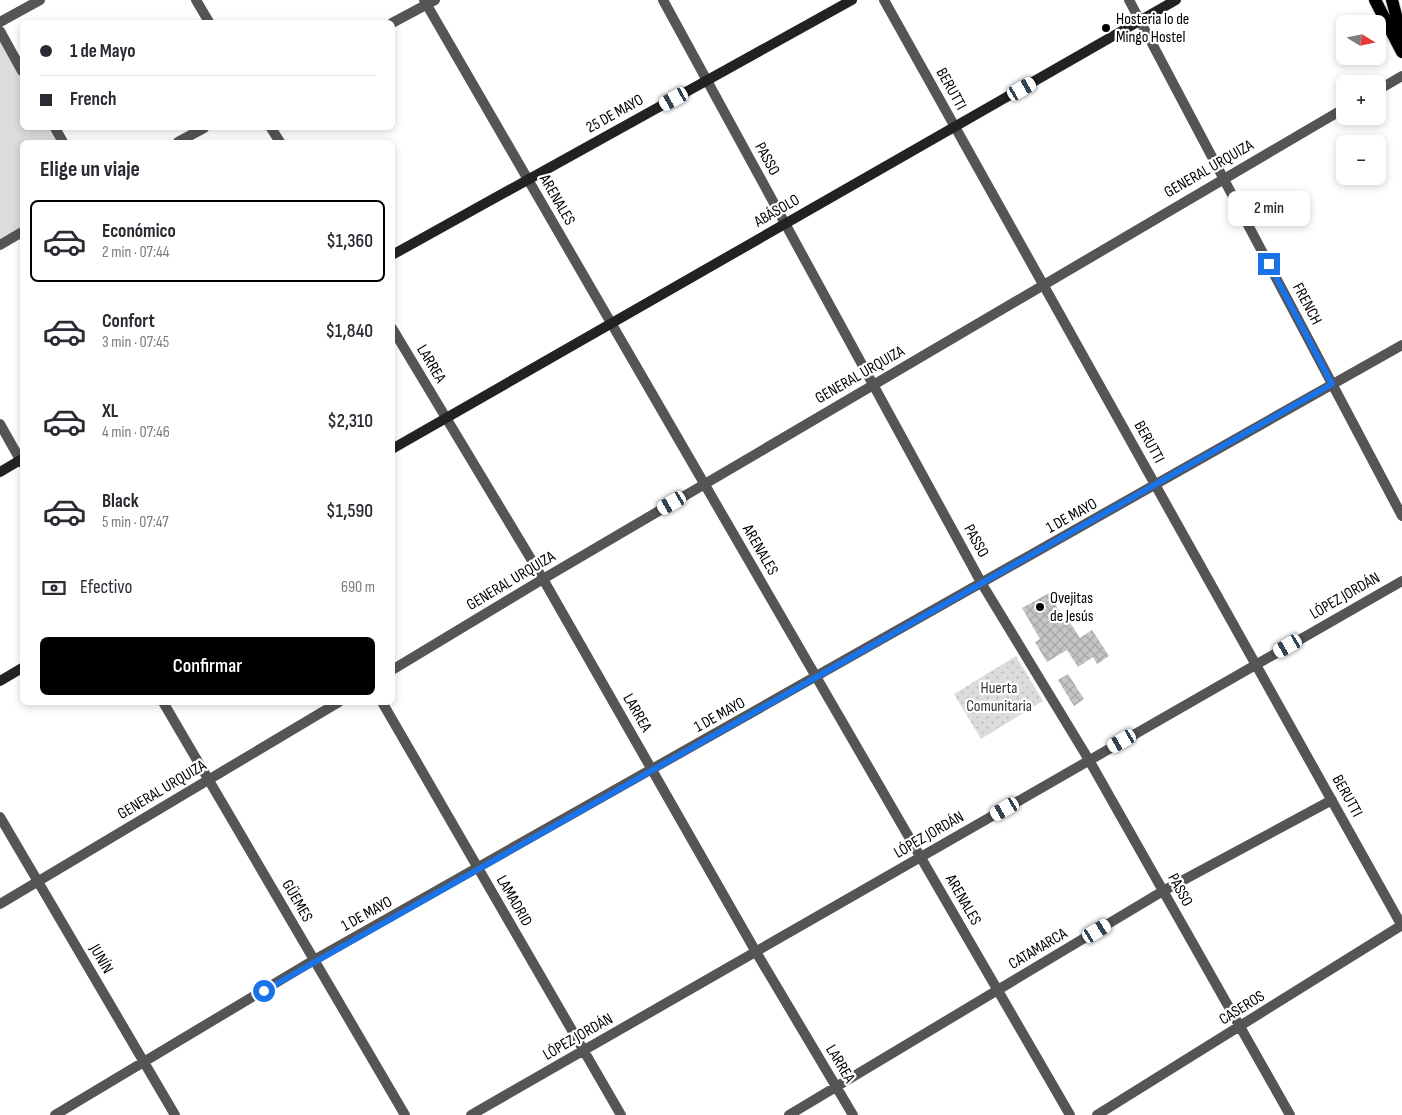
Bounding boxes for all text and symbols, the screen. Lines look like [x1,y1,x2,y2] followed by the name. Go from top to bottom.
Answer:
[1116,10,1189,47] place label: Hosteria lo de Mingo Hostel
[1336,15,1386,65] north arrow
[1336,15,1386,185] map controls
[1100,22,1112,34] marker: Hosteria lo de Mingo Hostel
[70,40,135,63] text: 1 de Mayo
[932,65,970,113] street label: BERUTTI
[1005,75,1038,103] car
[1336,75,1386,125] button: +
[657,85,690,113] car
[70,88,116,111] text: French
[583,90,647,137] street label: 25 DE MAYO
[1336,135,1386,185] button: −
[1161,136,1257,202] street label: GENERAL URQUIZA
[750,139,784,179] street label: PASSO
[40,156,140,183] text: Elige un viaje
[534,170,579,229] street label: ARENALES
[750,190,803,232] street label: ABÁSOLO
[1228,192,1310,226] callout: 2 min
[1254,199,1284,218] text: 2 min
[42,219,87,264] icon: car
[102,220,176,243] text: Económico
[326,230,373,253] text: $1,360
[102,243,169,262] text: 2 min · 07:44
[1258,253,1280,275] route end
[1288,280,1326,328] street label: FRENCH
[42,309,87,354] icon: car
[102,310,155,333] text: Confort
[325,320,373,343] text: $1,840
[102,333,169,352] text: 3 min · 07:45
[412,342,450,387] street label: LARREA
[812,342,908,408] street label: GENERAL URQUIZA
[42,399,87,444] icon: car
[102,400,118,423] text: XL
[327,410,373,433] text: $2,310
[1130,418,1168,466] street label: BERUTTI
[102,423,170,442] text: 4 min · 07:46
[42,489,87,534] icon: car
[655,489,688,517] car
[102,490,139,513] text: Black
[1043,494,1101,538] street label: 1 DE MAYO
[326,500,373,523] text: $1,590
[102,513,169,532] text: 5 min · 07:47
[737,520,782,579] street label: ARENALES
[959,521,993,561] street label: PASSO
[463,547,559,615] street label: GENERAL URQUIZA
[1307,568,1383,624] street label: LÓPEZ JORDÁN
[40,574,68,602] icon: cash
[80,576,132,599] text: Efectivo
[341,578,375,597] text: 690 m
[1050,589,1094,626] place label: Ovejitas de Jesús
[1034,601,1046,613] marker: Ovejitas de Jesús
[1271,632,1304,660] car
[40,637,375,695] button: Confirmar
[966,679,1032,716] park label: Huerta Comunitaria
[619,690,656,736] street label: LARREA
[691,693,749,737] street label: 1 DE MAYO
[1105,727,1138,755] car
[114,756,210,824] street label: GENERAL URQUIZA
[1328,772,1366,820] street label: BERUTTI
[988,795,1021,823] car
[891,807,967,863] street label: LÓPEZ JORDÁN
[940,870,985,929] street label: ARENALES
[1163,870,1197,910] street label: PASSO
[492,872,536,930] street label: LAMADRID
[277,877,317,926] street label: GÜEMES
[338,892,396,936] street label: 1 DE MAYO
[1080,917,1113,945] car
[1005,924,1071,974] street label: CATAMARCA
[85,940,117,977] street label: JUNÍN
[253,980,275,1002] route start
[1216,987,1268,1029] street label: CASEROS
[540,1009,616,1065] street label: LÓPEZ JORDÁN
[821,1042,859,1087] street label: LARREA

